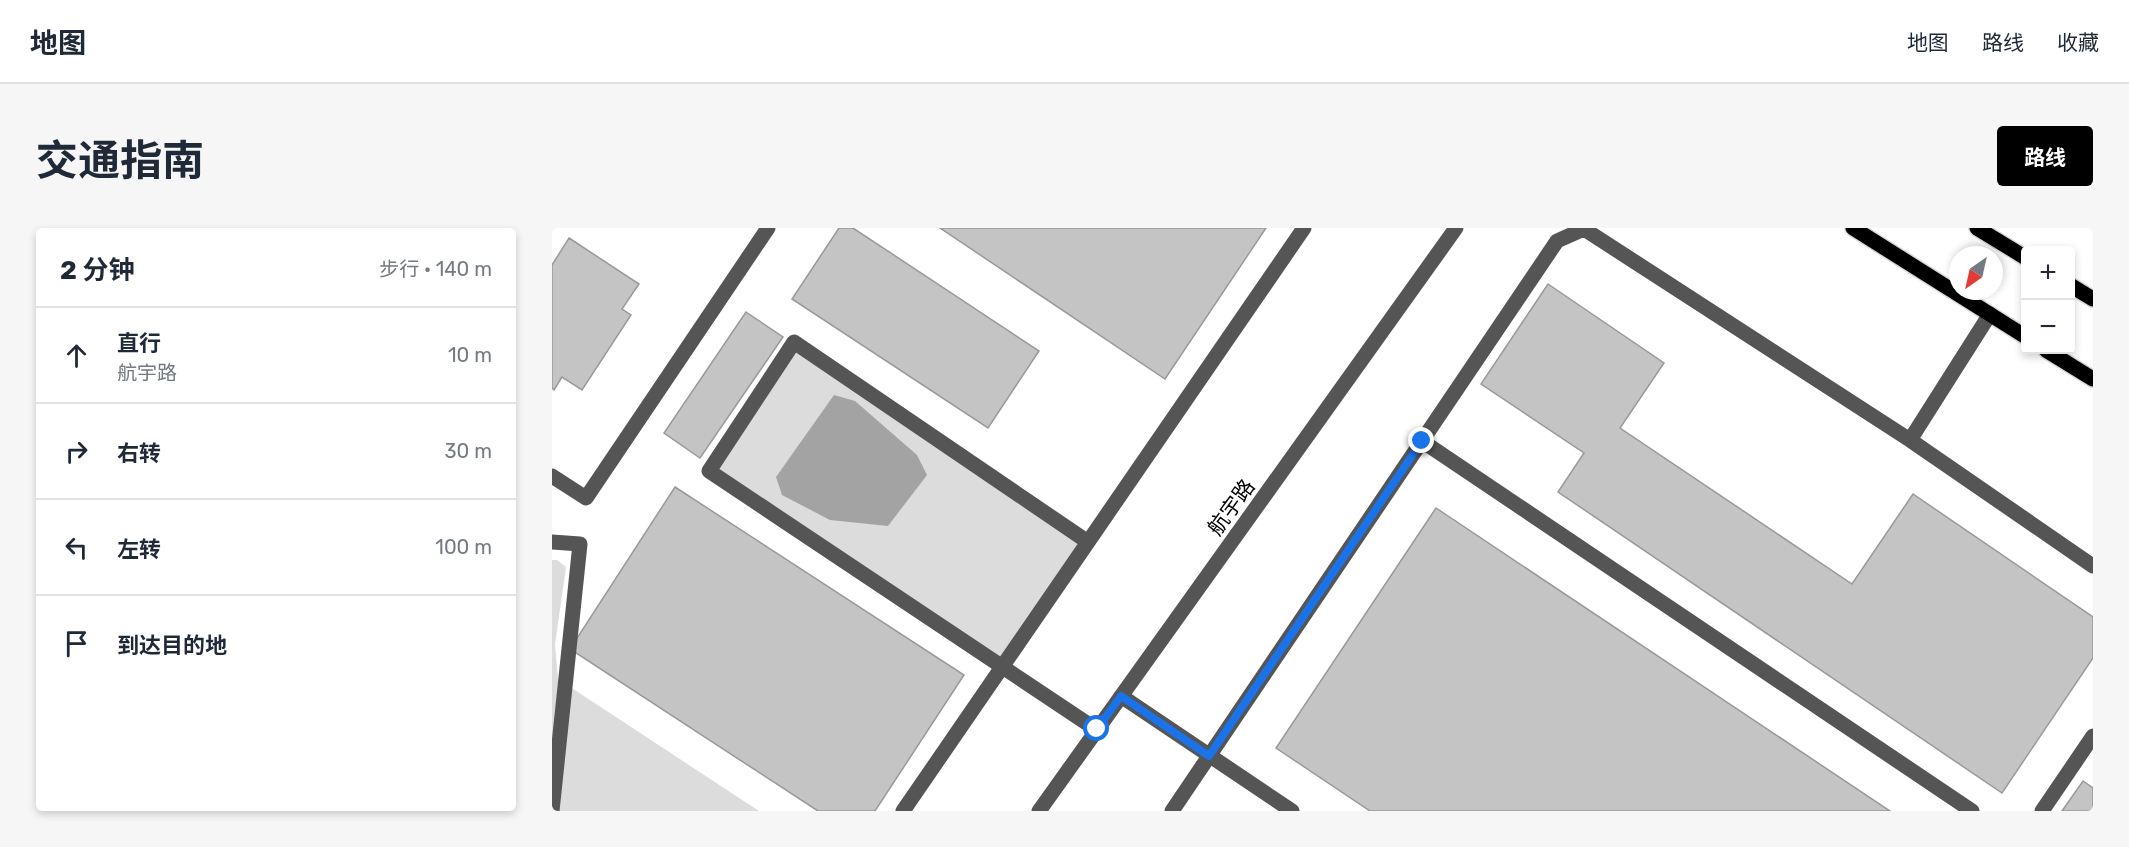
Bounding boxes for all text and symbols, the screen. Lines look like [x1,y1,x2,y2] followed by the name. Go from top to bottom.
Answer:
[30,27,86,60] text: 地图
[1907,30,1949,55] text: 地图
[1982,30,2024,55] text: 路线
[2057,30,2099,55] text: 收藏
[1997,126,2093,186] button: 路线
[36,136,204,186] text: 交通指南
[1949,246,2003,300] north arrow
[2021,246,2075,354] map controls
[2021,246,2075,300] button: +
[60,255,134,286] text: 2 分钟
[379,257,492,281] text: 步行 · 140 m
[2021,300,2075,354] button: −
[117,330,161,357] text: 直行
[60,339,93,372] icon: ahead
[448,343,492,367] text: 10 m
[117,361,177,385] text: 航宇路
[1408,427,1434,453] route end
[60,435,93,468] icon: right
[445,439,492,463] text: 30 m
[117,440,161,467] text: 右转
[1202,474,1260,540] street label: 航宇路
[60,531,93,564] icon: left
[435,535,492,559] text: 100 m
[117,536,161,563] text: 左转
[60,627,93,660] icon: arrive
[117,632,227,659] text: 到达目的地
[1083,715,1109,741] route start

